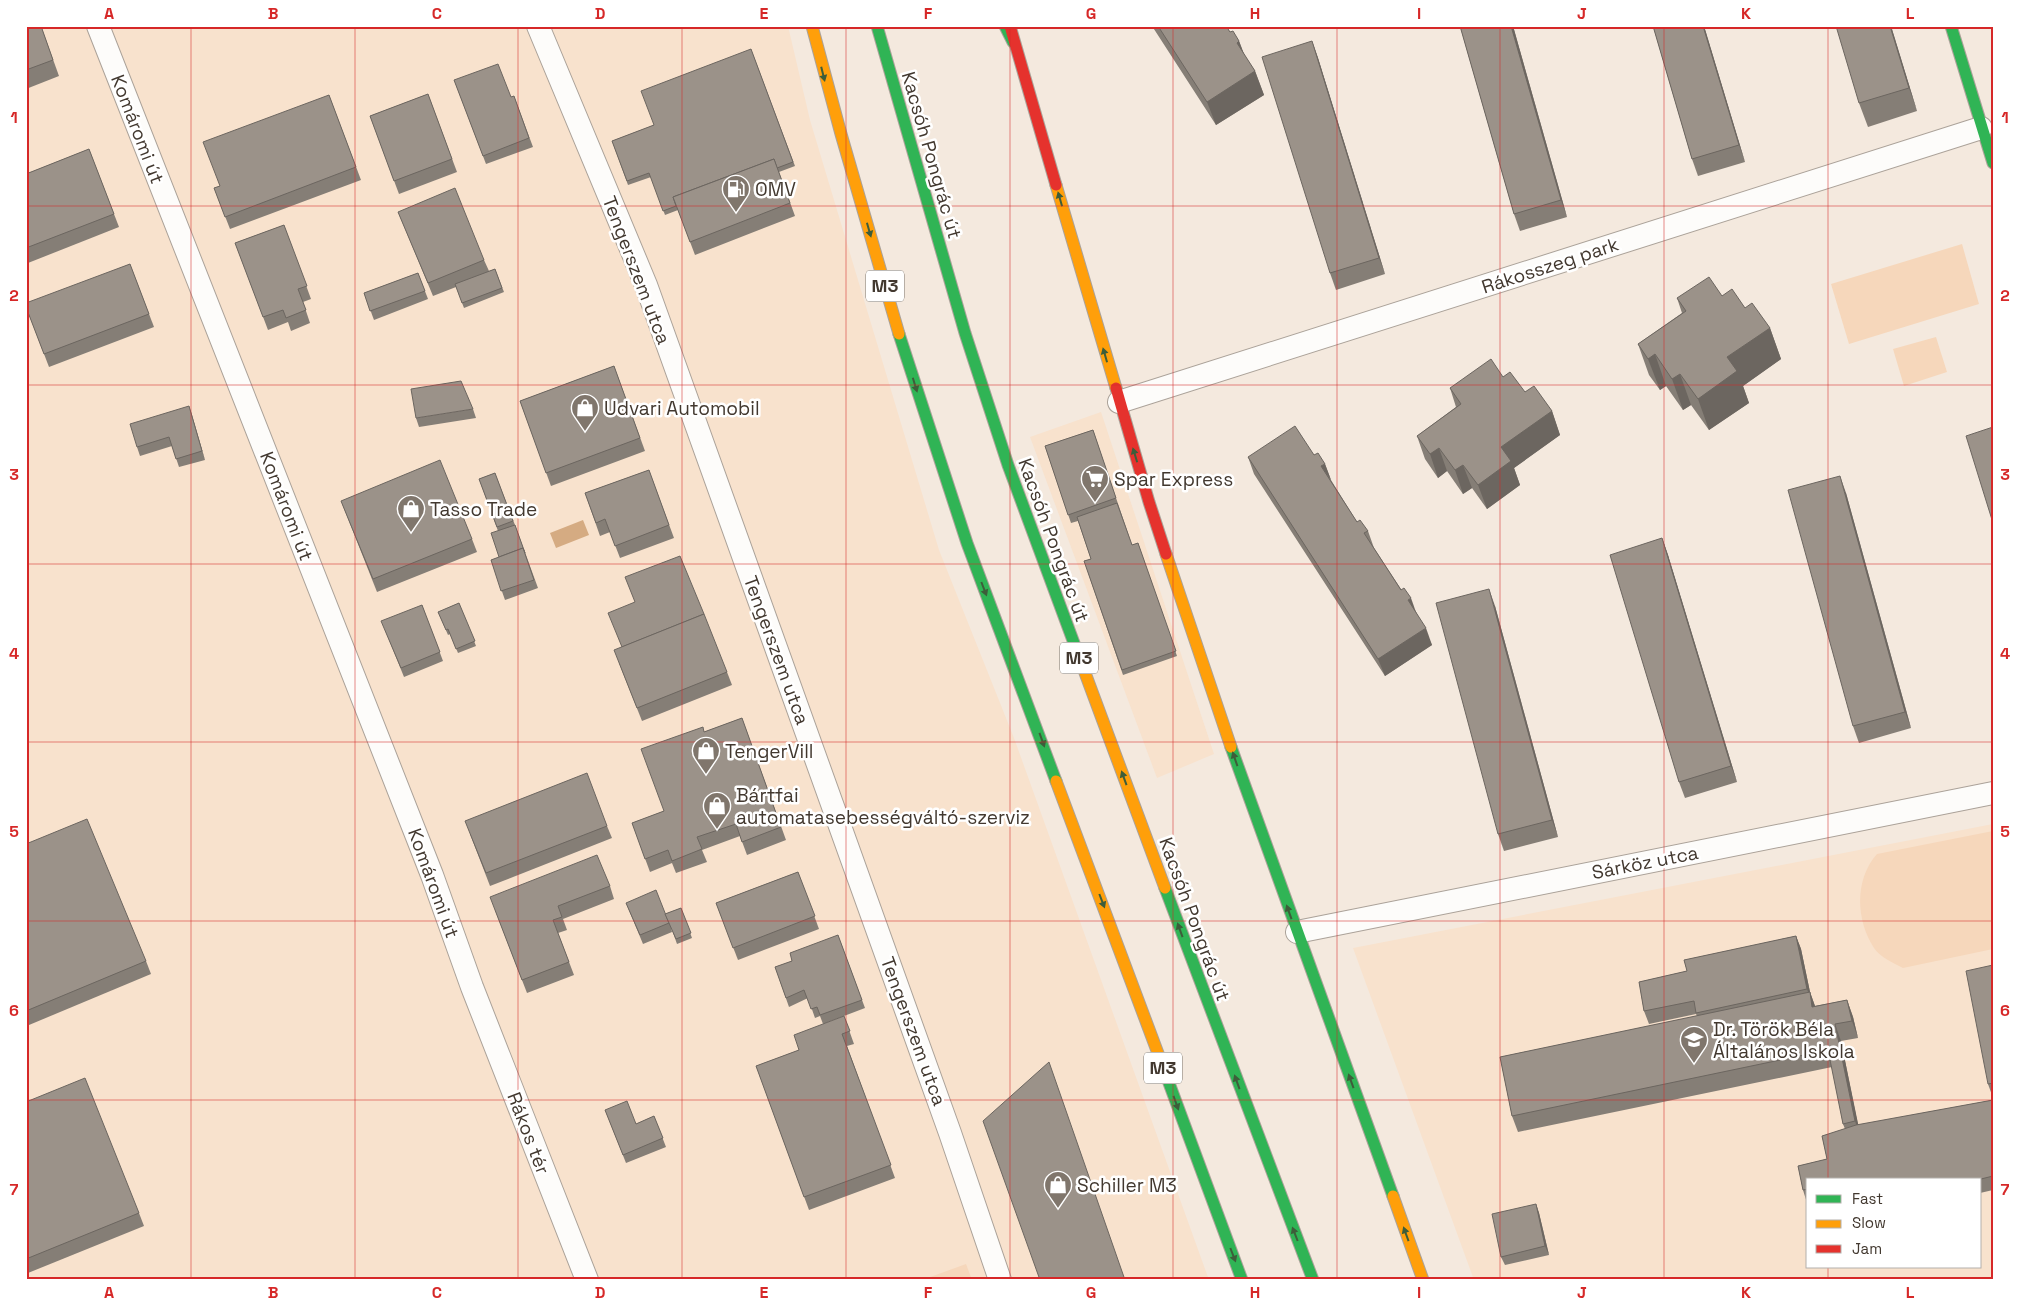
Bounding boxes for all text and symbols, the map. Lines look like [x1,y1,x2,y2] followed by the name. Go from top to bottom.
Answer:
[104,3,114,24] text: A
[268,3,278,24] text: B
[432,3,442,24] text: C
[595,3,605,24] text: D
[760,3,769,24] text: E
[924,3,933,24] text: F
[1086,3,1096,24] text: G
[1250,3,1260,24] text: H
[1417,3,1421,24] text: I
[1577,3,1587,24] text: J
[1741,3,1751,24] text: K
[1906,3,1915,24] text: L
[819,66,827,81] one-way arrow
[896,69,967,242] street label: Kacsóh Pongrác út
[105,71,170,187] street label: Komáromi út
[10,107,18,128] text: 1
[2001,107,2009,128] text: 1
[721,174,751,213] fuel station icon: OMV
[755,177,796,202] place label: OMV
[1055,191,1063,206] one-way arrow
[597,192,676,348] street label: Tengerszem utca
[865,222,873,237] one-way arrow
[1478,232,1622,299] street label: Rákosszeg park
[866,270,904,302] road number: M3
[9,285,19,306] text: 2
[2000,285,2010,306] text: 2
[1101,347,1109,362] one-way arrow
[912,378,920,393] one-way arrow
[570,393,600,432] shop icon: Udvari Automobil
[604,396,760,421] place label: Udvari Automobil
[254,448,319,564] street label: Komáromi út
[1131,448,1139,463] one-way arrow
[1012,455,1095,626] street label: Kacsóh Pongrác út
[9,464,19,485] text: 3
[1080,464,1110,503] supermarket icon: Spar Express
[2000,464,2010,485] text: 3
[1114,467,1233,492] place label: Spar Express
[396,494,426,533] shop icon: Tasso Trade
[430,497,537,522] place label: Tasso Trade
[738,572,815,728] street label: Tengerszem utca
[981,581,988,596] one-way arrow
[1060,642,1098,674] road number: M3
[9,643,19,664] text: 4
[2000,643,2010,664] text: 4
[1039,733,1046,748] one-way arrow
[691,736,721,775] shop icon: TengerVill
[725,739,814,764] place label: TengerVill
[1231,751,1238,766] one-way arrow
[1120,770,1128,785] one-way arrow
[736,783,1030,830] place label: Bártfai automatasebességváltó-szerviz
[702,791,732,830] shop icon: Bártfai automatasebességváltó-szerviz
[9,821,19,842] text: 5
[2000,821,2010,842] text: 5
[402,825,465,941] street label: Komáromi út
[1153,834,1236,1005] street label: Kacsóh Pongrác út
[1590,840,1701,885] street label: Sárköz utca
[1098,894,1106,909] one-way arrow
[1285,904,1293,919] one-way arrow
[1176,923,1184,937] one-way arrow
[875,953,952,1109] street label: Tengerszem utca
[9,1000,19,1021] text: 6
[2000,1000,2010,1021] text: 6
[1713,1017,1855,1064] place label: Dr. Török Béla Általános Iskola
[1679,1025,1709,1064] school or university icon: Dr. Török Béla Általános Iskola
[1144,1052,1182,1084] road number: M3
[1347,1073,1355,1088] one-way arrow
[1233,1075,1240,1090] one-way arrow
[501,1089,556,1178] street label: Rákos tér
[1172,1096,1180,1111] one-way arrow
[1043,1170,1073,1209] shop icon: Schiller M3
[1077,1173,1177,1198] place label: Schiller M3
[1806,1178,1982,1268] legend
[10,1179,19,1200] text: 7
[2001,1179,2010,1200] text: 7
[1852,1189,1883,1208] text: Fast
[1852,1213,1886,1232] text: Slow
[1291,1226,1299,1241] one-way arrow
[1402,1226,1410,1241] one-way arrow
[1852,1239,1882,1258] text: Jam
[1229,1248,1237,1263] one-way arrow
[104,1282,114,1303] text: A
[268,1282,278,1303] text: B
[432,1282,442,1303] text: C
[595,1282,605,1303] text: D
[760,1282,769,1303] text: E
[924,1282,933,1303] text: F
[1086,1282,1096,1303] text: G
[1250,1282,1260,1303] text: H
[1417,1282,1421,1303] text: I
[1577,1282,1587,1303] text: J
[1741,1282,1751,1303] text: K
[1906,1282,1915,1303] text: L

